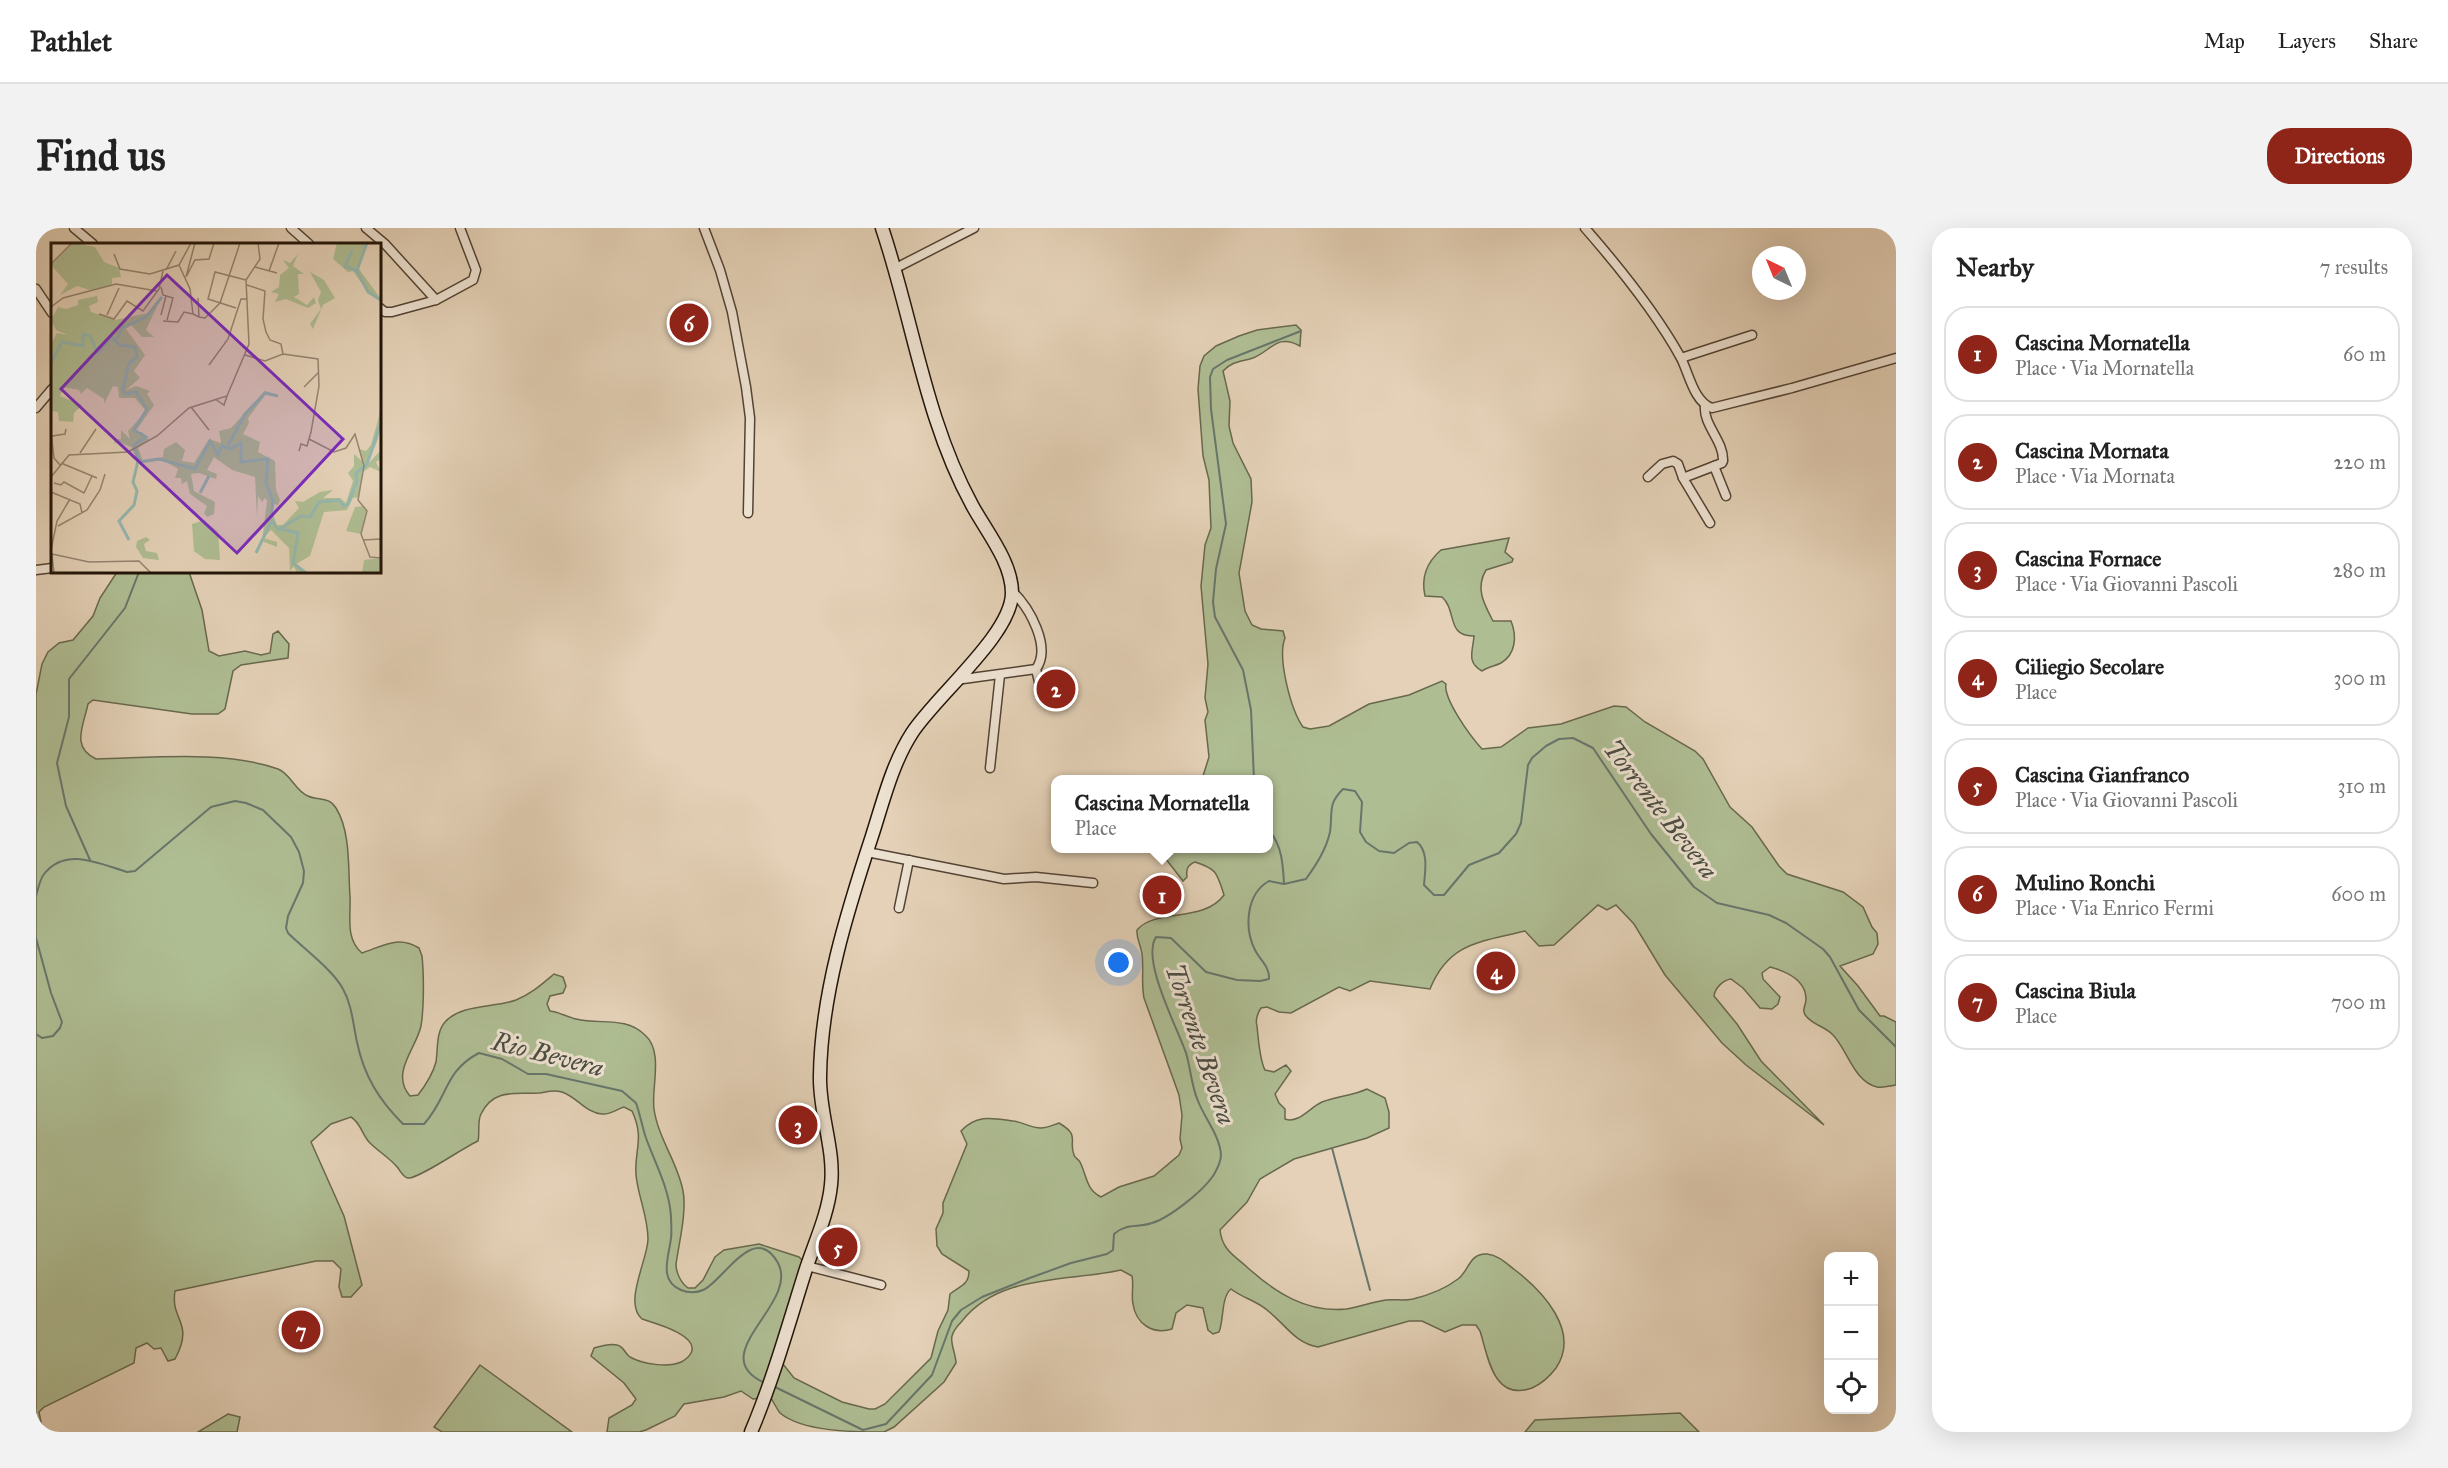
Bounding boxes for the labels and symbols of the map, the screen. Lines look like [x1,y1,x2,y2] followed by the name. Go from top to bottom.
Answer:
[51,243,381,573] inset map
[1752,246,1806,300] north arrow
[670,300,708,346] pin: 6
[1036,666,1076,712] pin: 2
[1597,733,1725,885] water label: Torrente Bevera
[1142,872,1182,918] pin: 1
[1104,948,1133,977] your location
[1476,948,1516,994] pin: 4
[1159,959,1243,1129] water label: Torrente Bevera
[488,1024,607,1083] water label: Rio Bevera
[778,1102,818,1148] pin: 3
[818,1224,858,1270] pin: 5
[282,1308,320,1352] pin: 7

